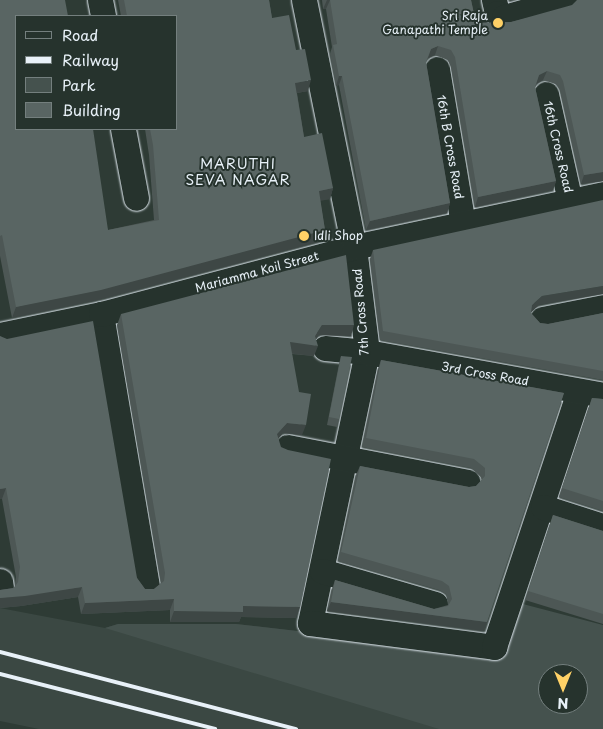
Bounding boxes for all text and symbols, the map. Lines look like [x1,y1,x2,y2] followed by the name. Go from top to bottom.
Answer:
[382,9,488,37] place label: Sri Raja Ganapathi Temple
[15,15,178,130] legend
[492,17,504,29] marker: Sri Raja Ganapathi Temple
[62,23,98,46] text: Road
[62,48,119,71] text: Railway
[62,73,96,96] text: Park
[434,93,466,201] street label: 16th B Cross Road
[62,98,121,121] text: Building
[540,99,576,195] street label: 16th Cross Road
[184,156,292,188] district label: MARUTHI SEVA NAGAR
[314,229,364,243] place label: Idli Shop
[298,230,310,242] marker: Idli Shop
[193,248,321,296] street label: Mariamma Koil Street
[350,268,372,356] street label: 7th Cross Road
[440,359,530,389] street label: 3rd Cross Road
[538,664,588,714] north arrow
[557,693,569,714] text: N

